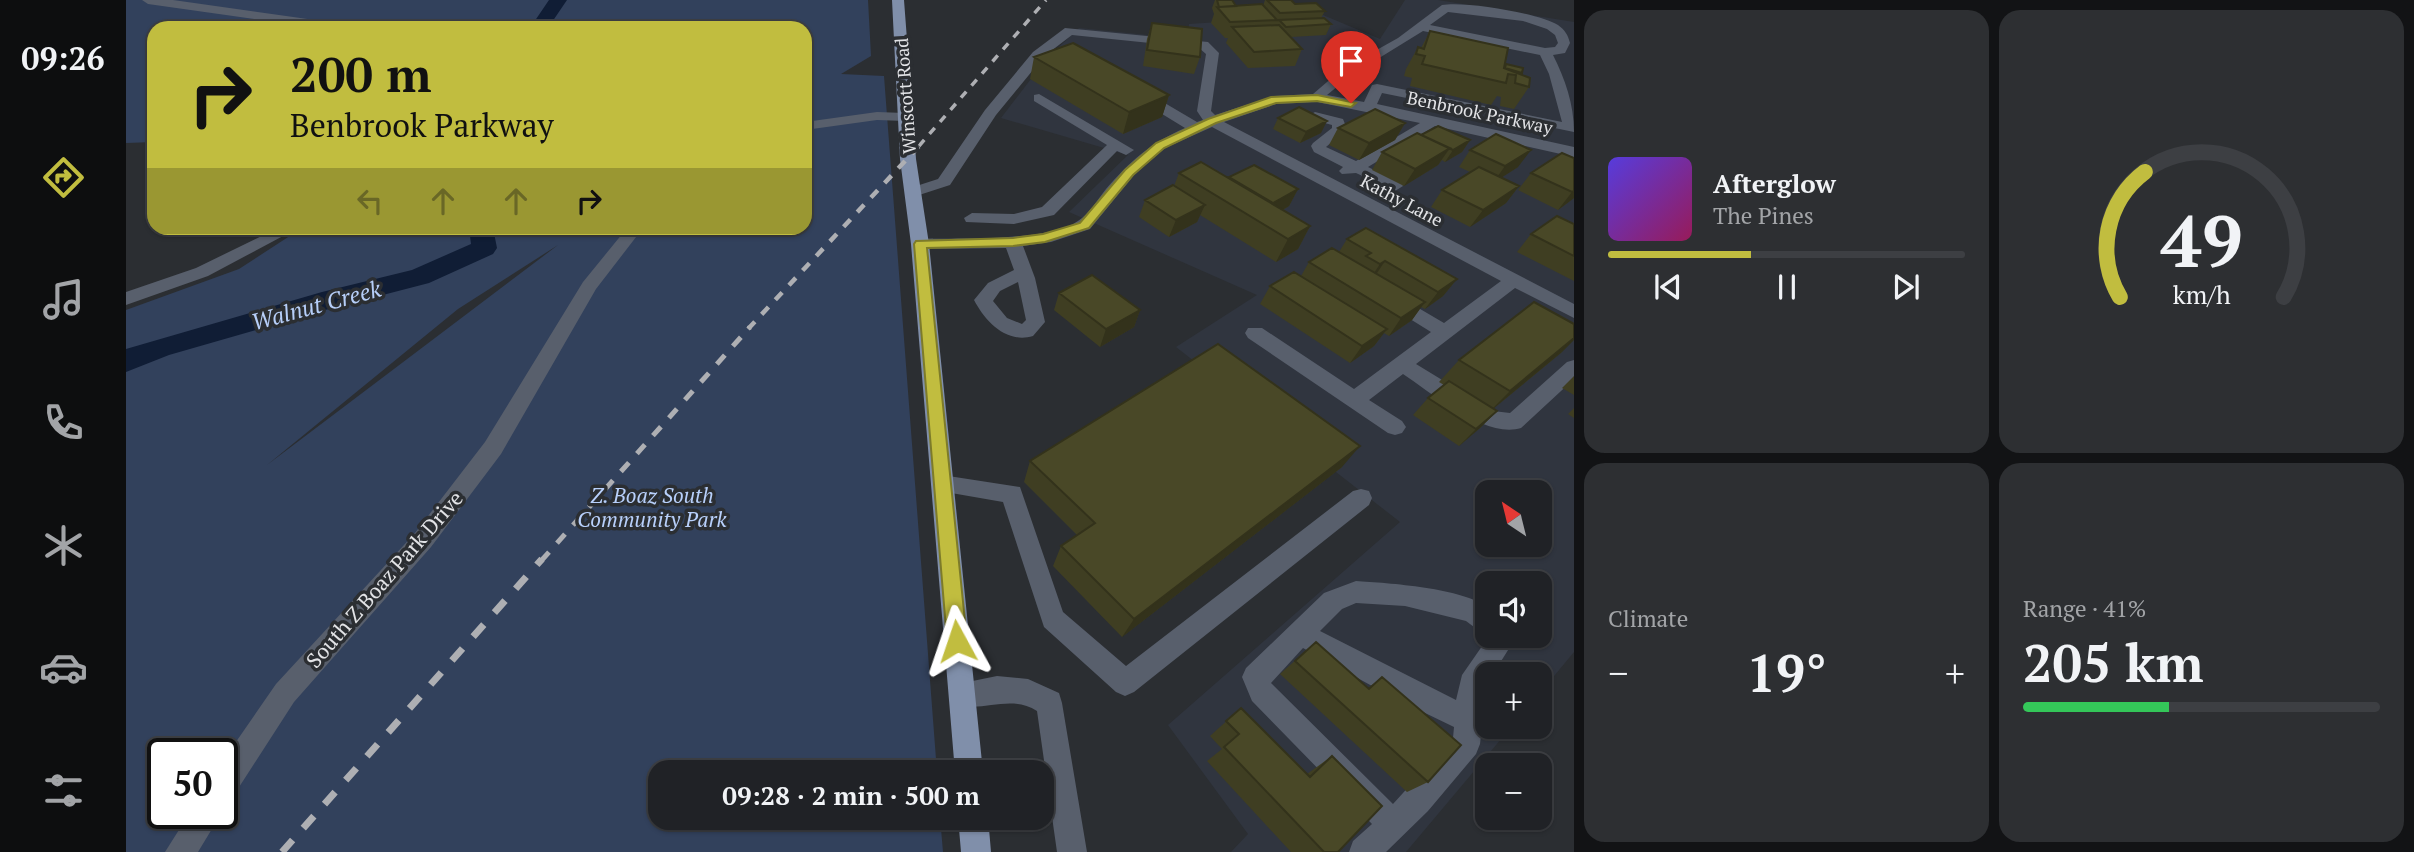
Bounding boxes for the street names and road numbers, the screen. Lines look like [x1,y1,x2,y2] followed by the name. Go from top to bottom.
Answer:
[889,37,921,155] street label: Winscott Road
[1405,85,1556,139] street label: Benbrook Parkway
[1357,168,1447,232] street label: Kathy Lane
[299,485,469,673] street label: South Z Boaz Park Drive

